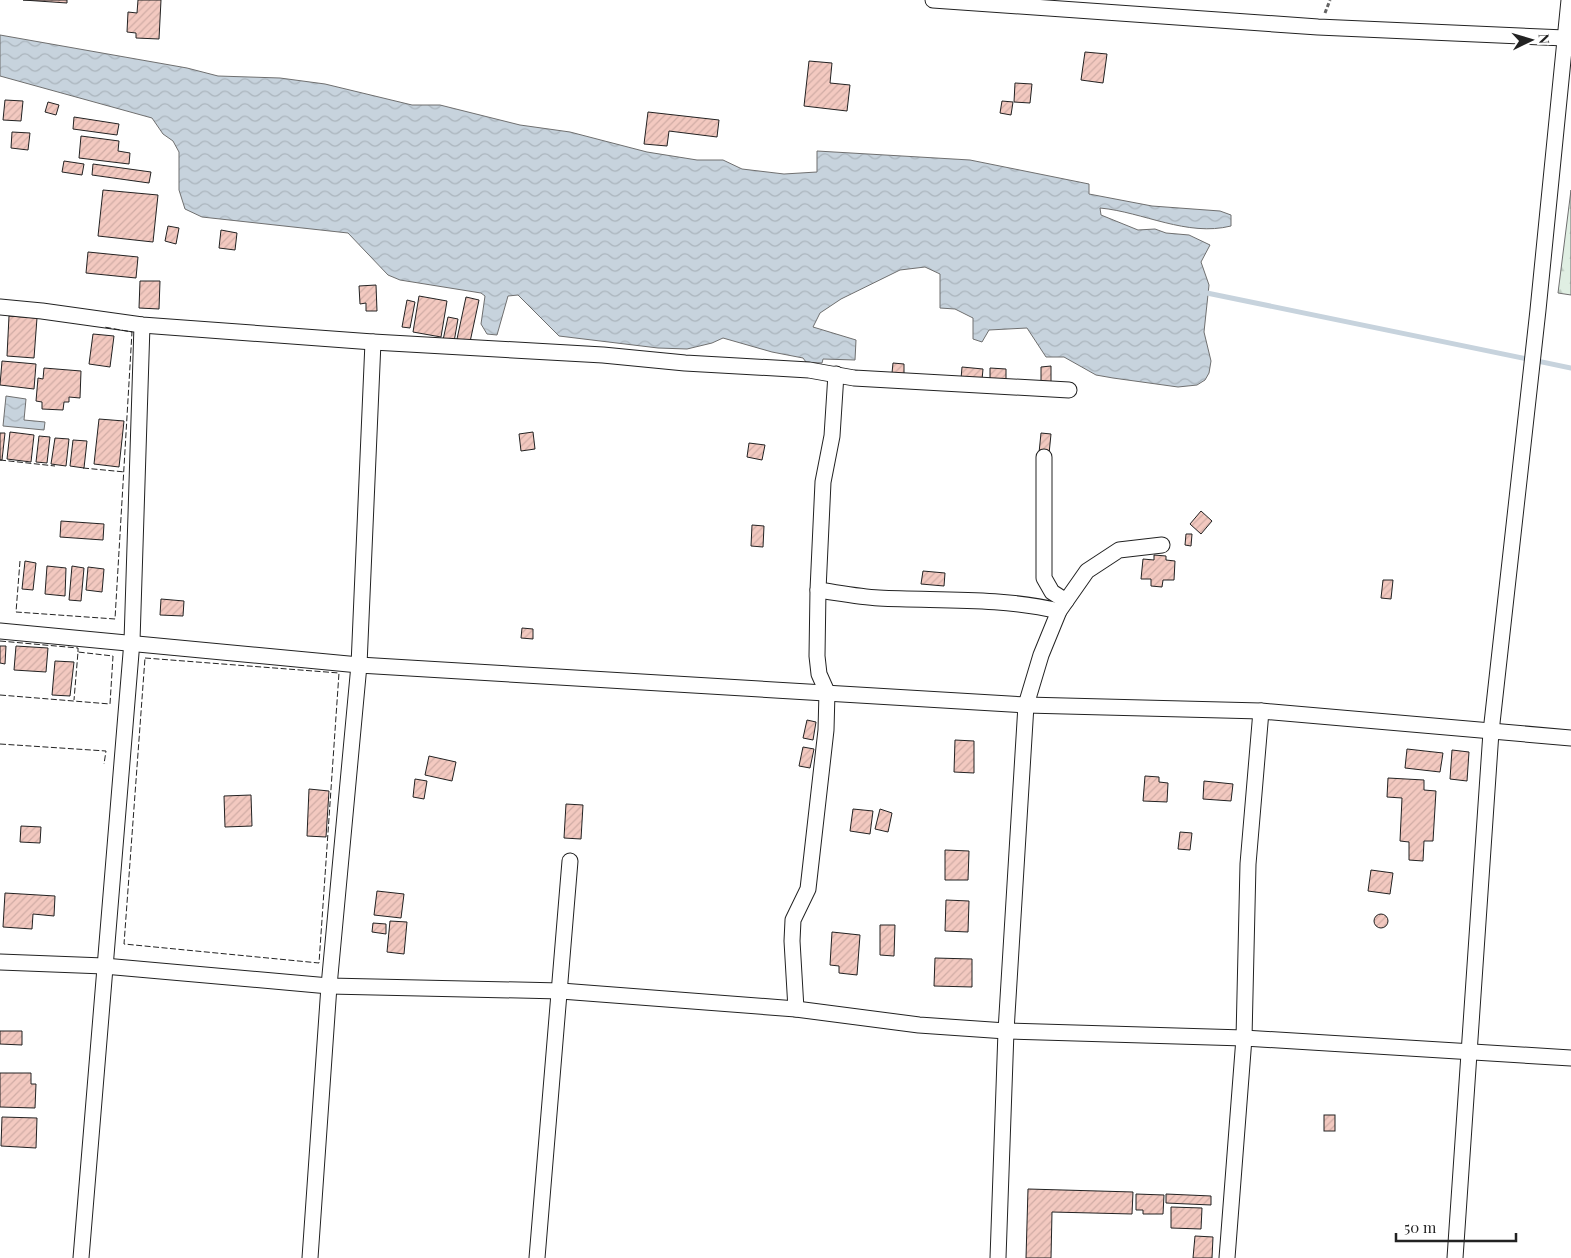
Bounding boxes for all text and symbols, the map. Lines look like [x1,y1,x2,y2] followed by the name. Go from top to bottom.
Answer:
[1506,15,1556,65] north arrow
[1535,33,1554,45] text: N
[1396,1210,1516,1242] scale bar
[1404,1217,1437,1237] text: 50 m

